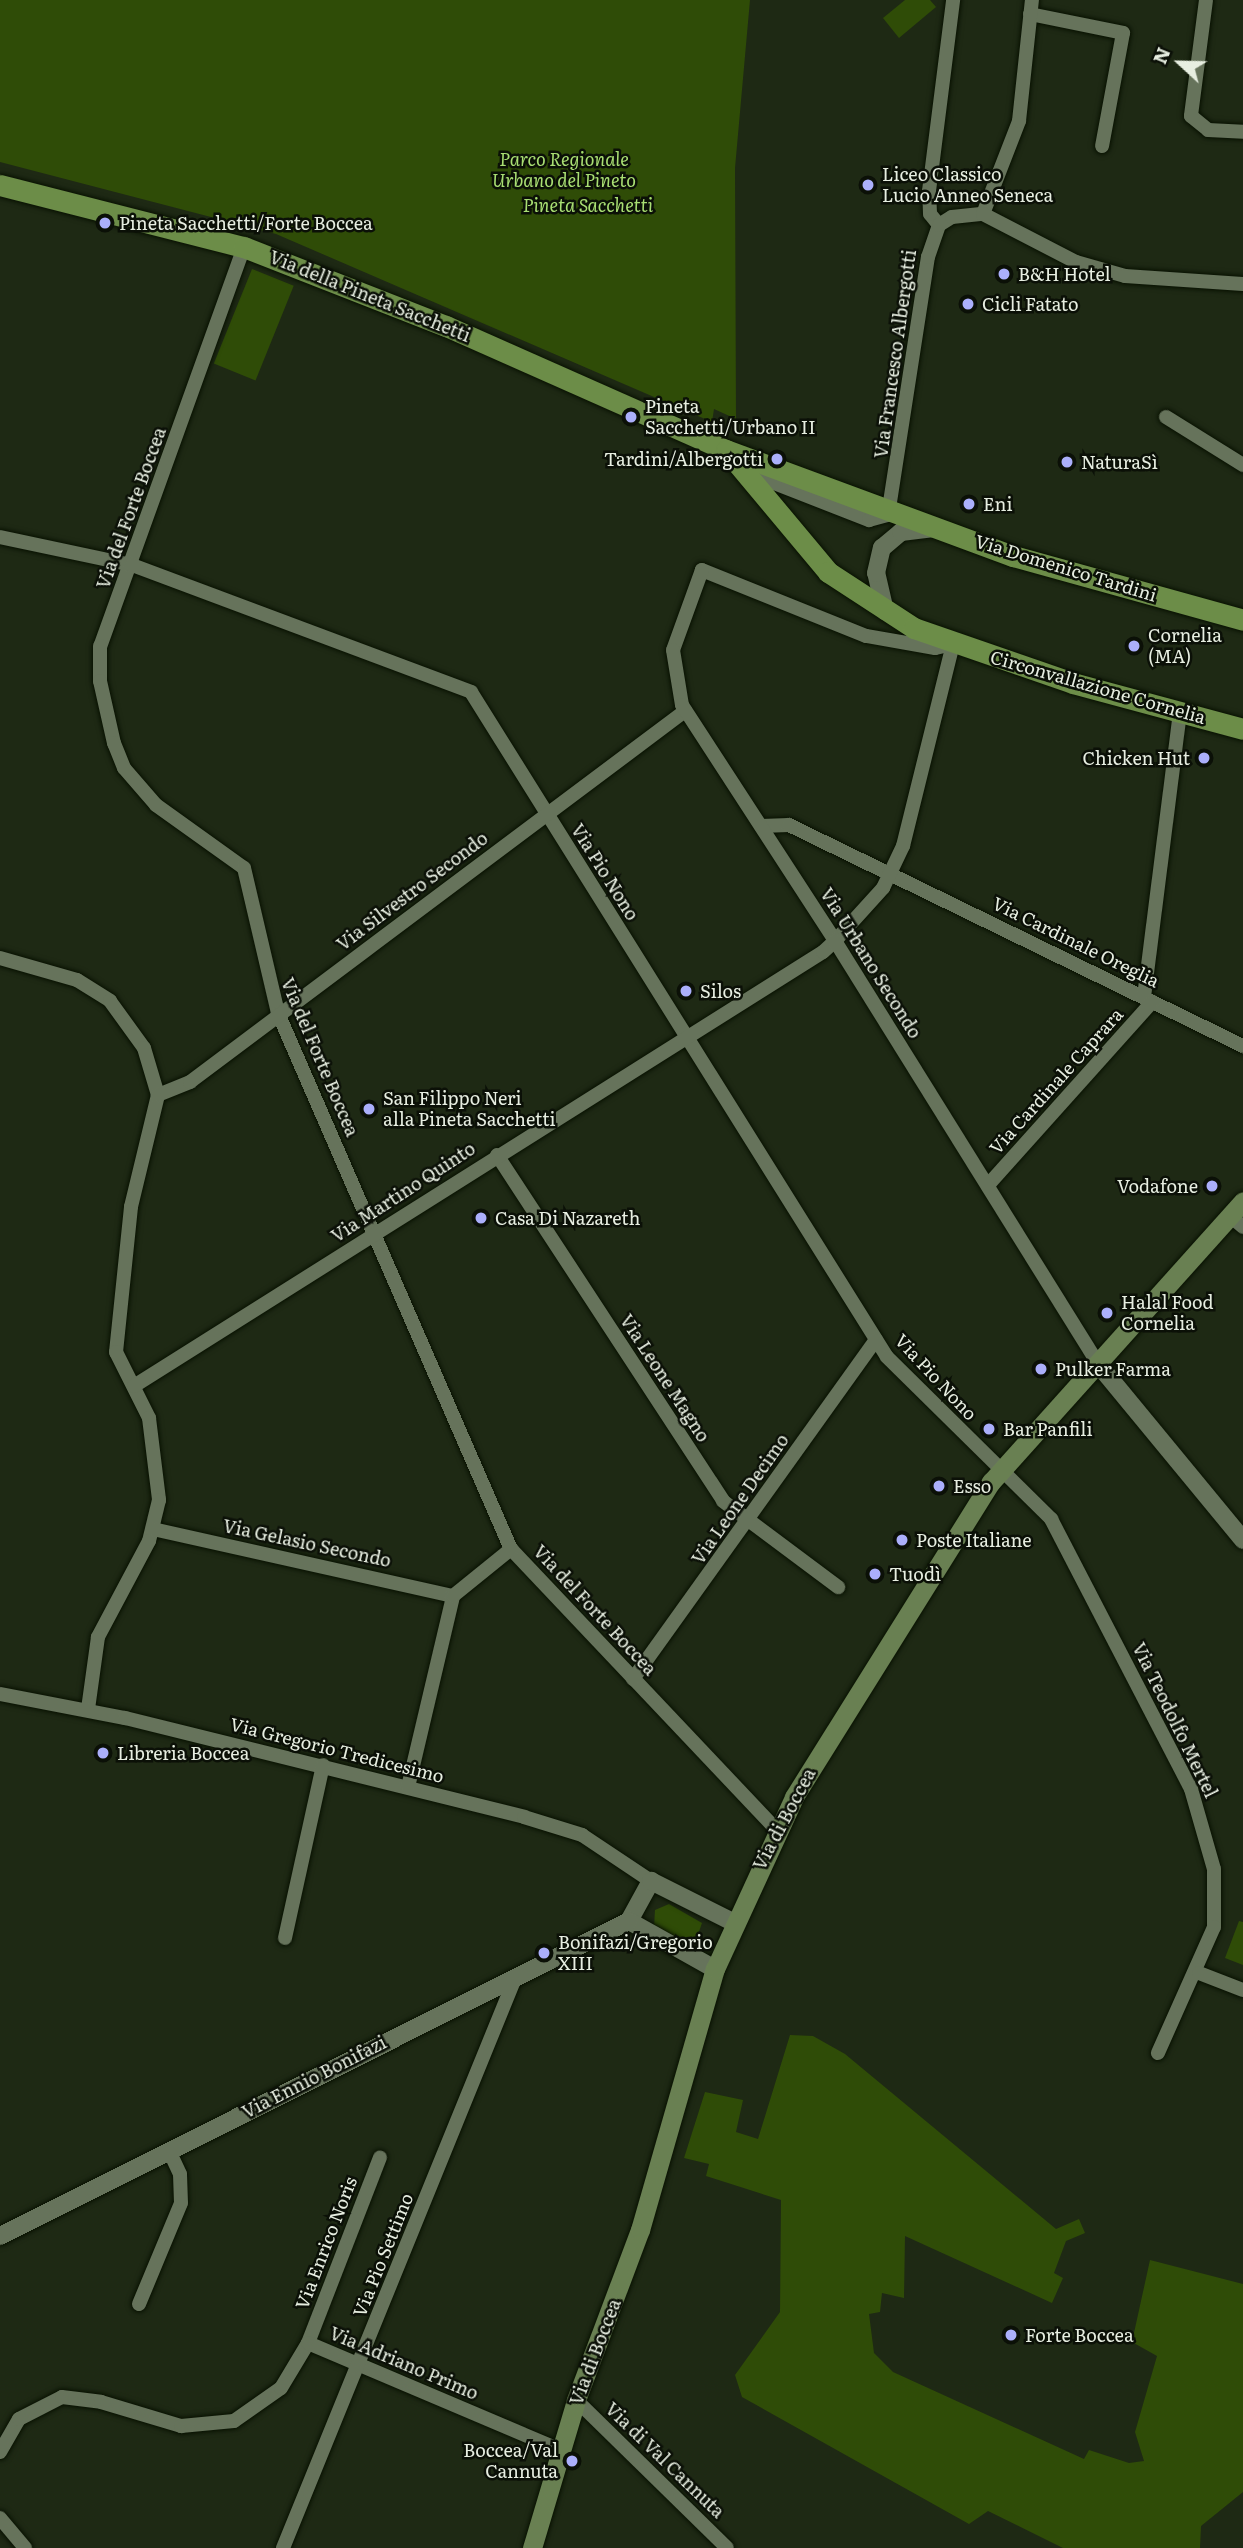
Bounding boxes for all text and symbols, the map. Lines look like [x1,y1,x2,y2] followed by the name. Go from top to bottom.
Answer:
[1145,28,1215,98] north arrow
[1145,43,1176,68] text: N
[492,149,636,192] park label: Parco Regionale Urbano del Pineto
[882,164,1053,206] place label: Liceo Classico Lucio Anneo Seneca
[860,177,876,193] marker: Liceo Classico Lucio Anneo Seneca
[523,194,653,216] park label: Pineta Sacchetti
[119,212,373,234] place label: Pineta Sacchetti/Forte Boccea
[97,215,113,231] marker: Pineta Sacchetti/Forte Boccea
[266,246,474,346] street label: Via della Pineta Sacchetti
[870,248,920,460] street label: Via Francesco Albergotti
[1018,263,1111,285] place label: B&H Hotel
[996,266,1012,282] marker: B&H Hotel
[982,293,1079,315] place label: Cicli Fatato
[960,296,976,312] marker: Cicli Fatato
[645,396,816,438] place label: Pineta Sacchetti/Urbano II
[623,409,639,425] marker: Pineta Sacchetti/Urbano II
[92,424,170,592] street label: Via del Forte Boccea
[604,448,763,470] place label: Tardini/Albergotti
[769,451,785,467] marker: Tardini/Albergotti
[1081,451,1158,473] place label: NaturaSì
[1059,454,1075,470] marker: NaturaSì
[983,493,1012,515] place label: Eni
[961,496,977,512] marker: Eni
[973,530,1159,606] street label: Via Domenico Tardini
[1148,625,1222,668] place label: Cornelia (MA)
[1126,638,1142,654] marker: Cornelia (MA)
[988,646,1208,728] street label: Circonvallazione Cornelia
[1082,747,1190,769] place label: Chicken Hut
[1196,750,1212,766] marker: Chicken Hut
[567,820,643,924] street label: Via Pio Nono
[332,827,492,955] street label: Via Silvestro Secondo
[816,884,926,1042] street label: Via Urbano Secondo
[989,892,1163,992] street label: Via Cardinale Oreglia
[277,974,363,1140] street label: Via del Forte Boccea
[700,980,741,1002] place label: Silos
[678,983,694,999] marker: Silos
[985,1004,1127,1158] street label: Via Cardinale Caprara
[383,1088,556,1130] place label: San Filippo Neri alla Pineta Sacchetti
[361,1101,377,1117] marker: San Filippo Neri alla Pineta Sacchetti
[327,1137,479,1247] street label: Via Martino Quinto
[1117,1175,1198,1197] place label: Vodafone
[1204,1178,1220,1194] marker: Vodafone
[495,1207,640,1229] place label: Casa Di Nazareth
[473,1210,489,1226] marker: Casa Di Nazareth
[1121,1292,1214,1334] place label: Halal Food Cornelia
[1099,1305,1115,1321] marker: Halal Food Cornelia
[616,1310,714,1446] street label: Via Leone Magno
[891,1329,981,1425] street label: Via Pio Nono
[1055,1358,1171,1380] place label: Pulker Farma
[1033,1361,1049,1377] marker: Pulker Farma
[1003,1418,1092,1440] place label: Bar Panfili
[981,1421,997,1437] marker: Bar Panfili
[687,1430,793,1568] street label: Via Leone Decimo
[953,1475,991,1497] place label: Esso
[931,1478,947,1494] marker: Esso
[221,1515,393,1571] street label: Via Gelasio Secondo
[916,1529,1032,1551] place label: Poste Italiane
[894,1532,910,1548] marker: Poste Italiane
[529,1540,661,1680] street label: Via del Forte Boccea
[889,1563,941,1585] place label: Tuodì
[867,1566,883,1582] marker: Tuodì
[1128,1639,1222,1801] street label: Via Teodolfo Mertel
[228,1713,446,1787] street label: Via Gregorio Tredicesimo
[117,1742,249,1764] place label: Libreria Boccea
[95,1745,111,1761] marker: Libreria Boccea
[748,1764,820,1874] street label: Via di Boccea
[558,1932,713,1974] place label: Bonifazi/Gregorio XIII
[536,1945,552,1961] marker: Bonifazi/Gregorio XIII
[238,2031,390,2123] street label: Via Ennio Bonifazi
[291,2174,361,2312] street label: Via Enrico Noris
[348,2190,418,2320] street label: Via Pio Settimo
[565,2296,625,2408] street label: Via di Boccea
[326,2322,482,2404] street label: Via Adriano Primo
[1025,2324,1134,2346] place label: Forte Boccea
[1003,2327,1019,2343] marker: Forte Boccea
[601,2398,729,2522] street label: Via di Val Cannuta
[463,2440,558,2482] place label: Boccea/Val Cannuta
[564,2453,580,2469] marker: Boccea/Val Cannuta

